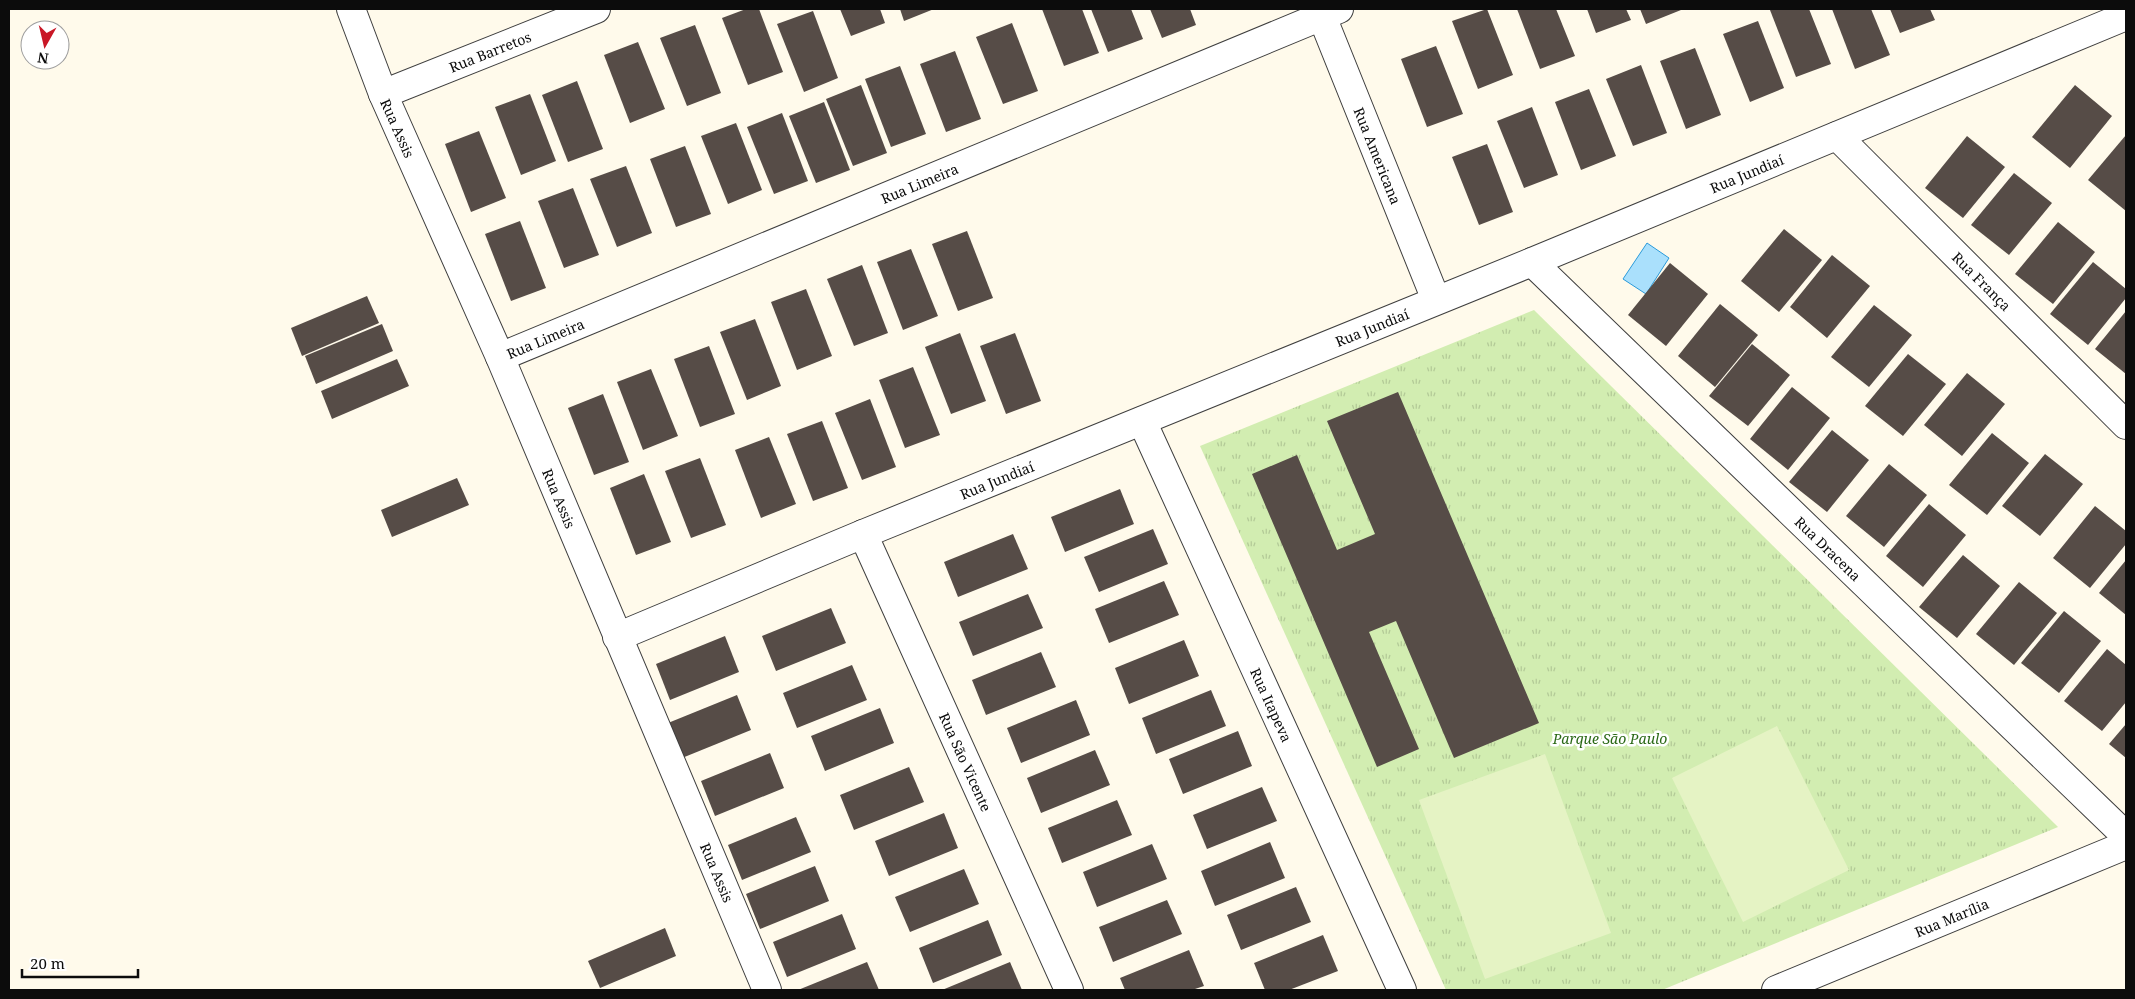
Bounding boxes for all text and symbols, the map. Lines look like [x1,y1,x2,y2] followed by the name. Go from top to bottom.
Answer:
[20,20,70,70] north arrow
[446,26,534,76] street label: Rua Barretos
[36,48,50,69] text: N
[377,95,420,161] street label: Rua Assis
[1350,104,1406,207] street label: Rua Americana
[1707,149,1787,197] street label: Rua Jundiaí
[878,158,961,208] street label: Rua Limeira
[1948,247,2016,315] street label: Rua França
[1332,303,1412,351] street label: Rua Jundiaí
[504,314,587,363] street label: Rua Limeira
[957,456,1037,503] street label: Rua Jundiaí
[539,466,581,531] street label: Rua Assis
[1791,512,1866,585] street label: Rua Dracena
[1246,665,1297,745] street label: Rua Itapeva
[935,709,997,814] street label: Rua São Vicente
[1552,729,1667,748] park label: Parque São Paulo
[696,840,738,905] street label: Rua Assis
[1912,893,1992,941] street label: Rua Marília
[22,946,139,978] scale bar
[30,953,65,973] text: 20 m

